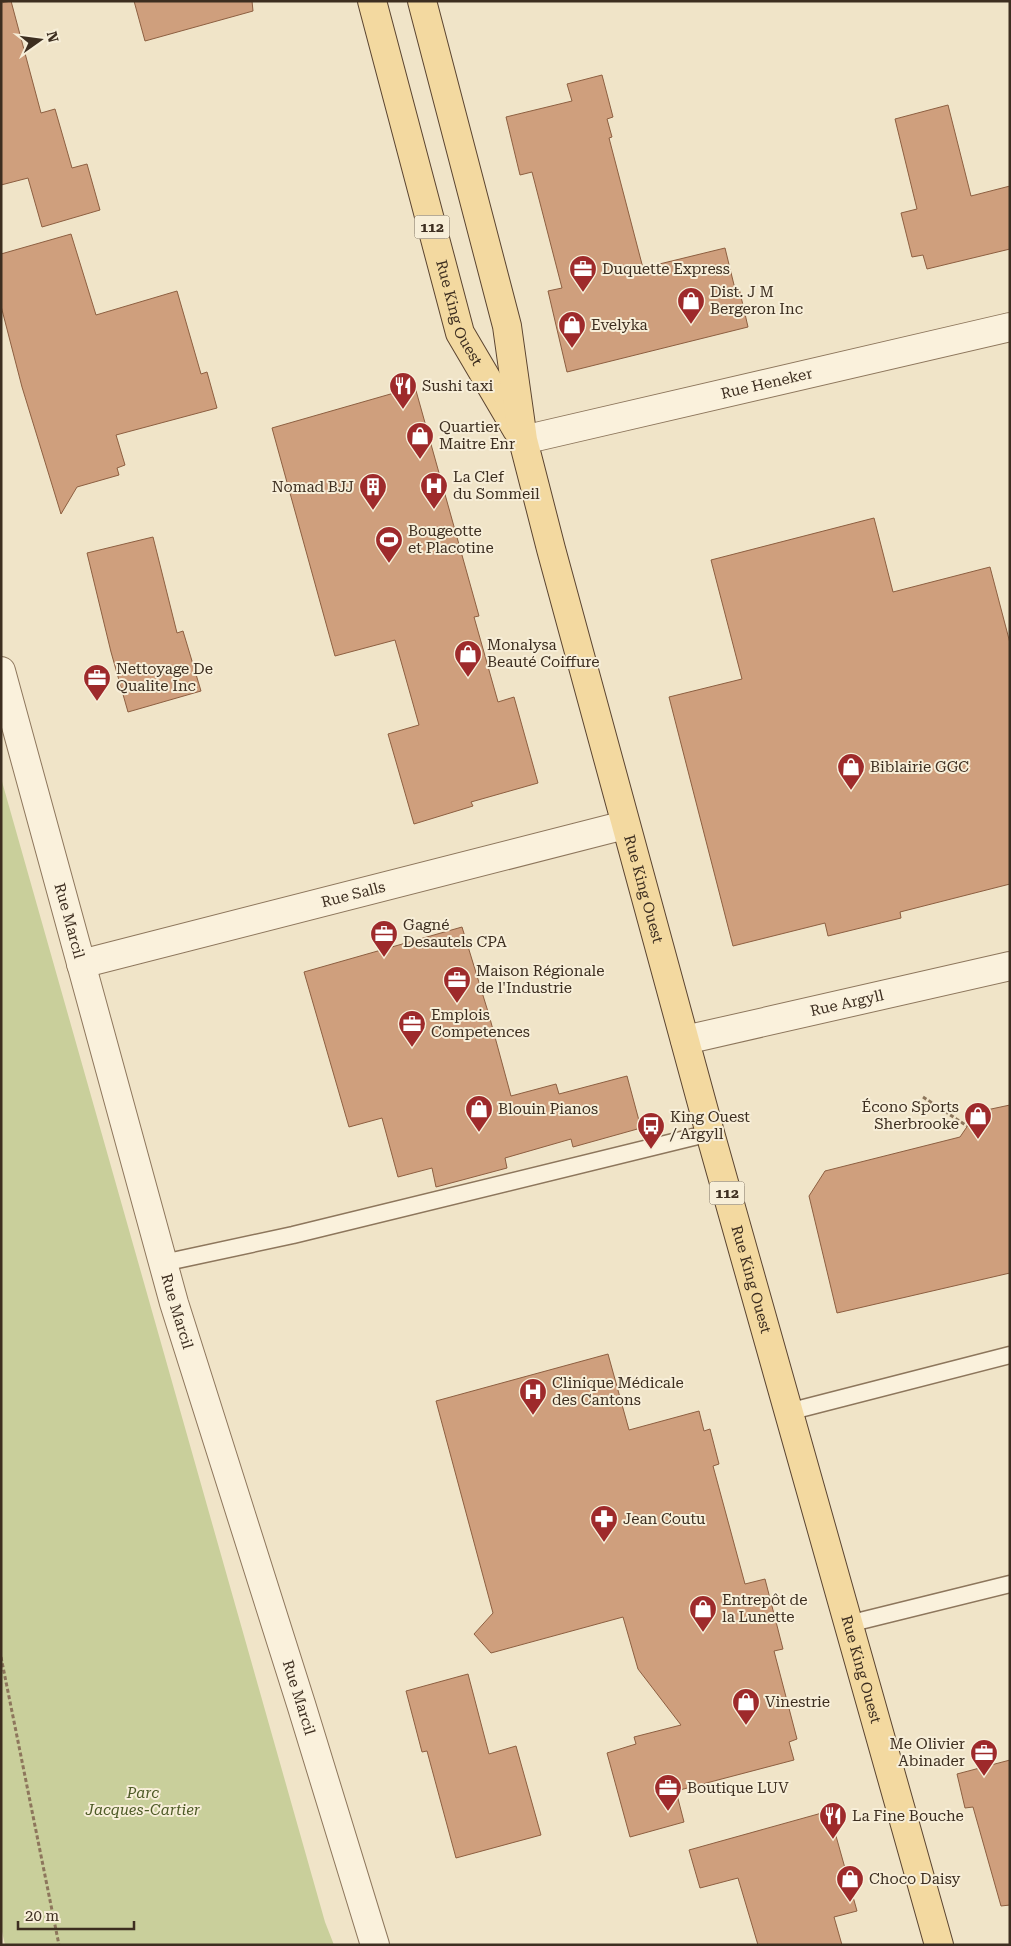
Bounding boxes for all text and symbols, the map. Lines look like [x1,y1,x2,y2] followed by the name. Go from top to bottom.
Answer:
[15,15,65,65] north arrow
[44,30,62,44] text: N
[414,216,450,238] road number: 112
[568,254,598,293] office icon: Duquette Express
[432,258,486,369] street label: Rue King Ouest
[602,260,730,278] place label: Duquette Express
[710,283,803,318] place label: Dist. J M Bergeron Inc
[676,286,706,325] shop icon: Dist. J M Bergeron Inc
[557,310,587,349] shop icon: Evelyka
[591,316,648,334] place label: Evelyka
[719,364,814,403] street label: Rue Heneker
[388,371,418,410] restaurant icon: Sushi taxi
[422,377,494,395] place label: Sushi taxi
[439,418,515,453] place label: Quartier Maitre Enr
[405,421,435,460] shop icon: Quartier Maitre Enr
[453,468,540,503] place label: La Clef du Sommeil
[419,471,449,510] hospital icon: La Clef du Sommeil
[358,472,388,511] building icon: Nomad BJJ
[272,478,354,496] place label: Nomad BJJ
[408,522,494,557] place label: Bougeotte et Placotine
[374,525,404,564] sports icon: Bougeotte et Placotine
[487,636,600,671] place label: Monalysa Beauté Coiffure
[453,639,483,678] shop icon: Monalysa Beauté Coiffure
[116,660,213,695] place label: Nettoyage De Qualite Inc
[82,663,112,702] office icon: Nettoyage De Qualite Inc
[836,752,866,791] shop icon: Biblairie GGC
[870,758,969,776] place label: Biblairie GGC
[620,833,667,946] street label: Rue King Ouest
[319,878,387,911] street label: Rue Salls
[50,881,88,961] street label: Rue Marcil
[403,916,507,951] place label: Gagné Desautels CPA
[369,919,399,958] office icon: Gagné Desautels CPA
[476,962,604,997] place label: Maison Régionale de l'Industrie
[442,965,472,1004] office icon: Maison Régionale de l'Industrie
[808,986,886,1020] street label: Rue Argyll
[431,1006,530,1041] place label: Emplois Competences
[397,1009,427,1048] office icon: Emplois Competences
[464,1094,494,1133] shop icon: Blouin Pianos
[862,1098,959,1133] place label: Écono Sports Sherbrooke
[498,1100,598,1118] place label: Blouin Pianos
[963,1101,993,1140] shop icon: Écono Sports Sherbrooke
[669,1108,750,1143] place label: King Ouest / Argyll
[636,1111,666,1150] bus stop icon: King Ouest / Argyll
[710,1182,744,1204] road number: 112
[727,1223,775,1336] street label: Rue King Ouest
[157,1272,197,1351] street label: Rue Marcil
[552,1374,684,1409] place label: Clinique Médicale des Cantons
[518,1377,548,1416] hospital icon: Clinique Médicale des Cantons
[589,1504,619,1543] pharmacy icon: Jean Coutu
[623,1510,706,1528] place label: Jean Coutu
[722,1591,807,1626] place label: Entrepôt de la Lunette
[688,1594,718,1633] shop icon: Entrepôt de la Lunette
[837,1613,885,1726] street label: Rue King Ouest
[279,1658,319,1738] street label: Rue Marcil
[731,1687,761,1726] shop icon: Vinestrie
[765,1693,830,1711] place label: Vinestrie
[890,1735,965,1770] place label: Me Olivier Abinader
[969,1738,999,1777] office icon: Me Olivier Abinader
[653,1773,683,1812] office icon: Boutique LUV
[687,1779,789,1797] place label: Boutique LUV
[85,1784,201,1819] park label: Parc Jacques-Cartier
[818,1801,848,1840] restaurant icon: La Fine Bouche
[852,1807,964,1825] place label: La Fine Bouche
[835,1864,865,1903] shop icon: Choco Daisy
[869,1870,961,1888] place label: Choco Daisy
[18,1898,134,1930] scale bar
[25,1907,60,1925] text: 20 m

